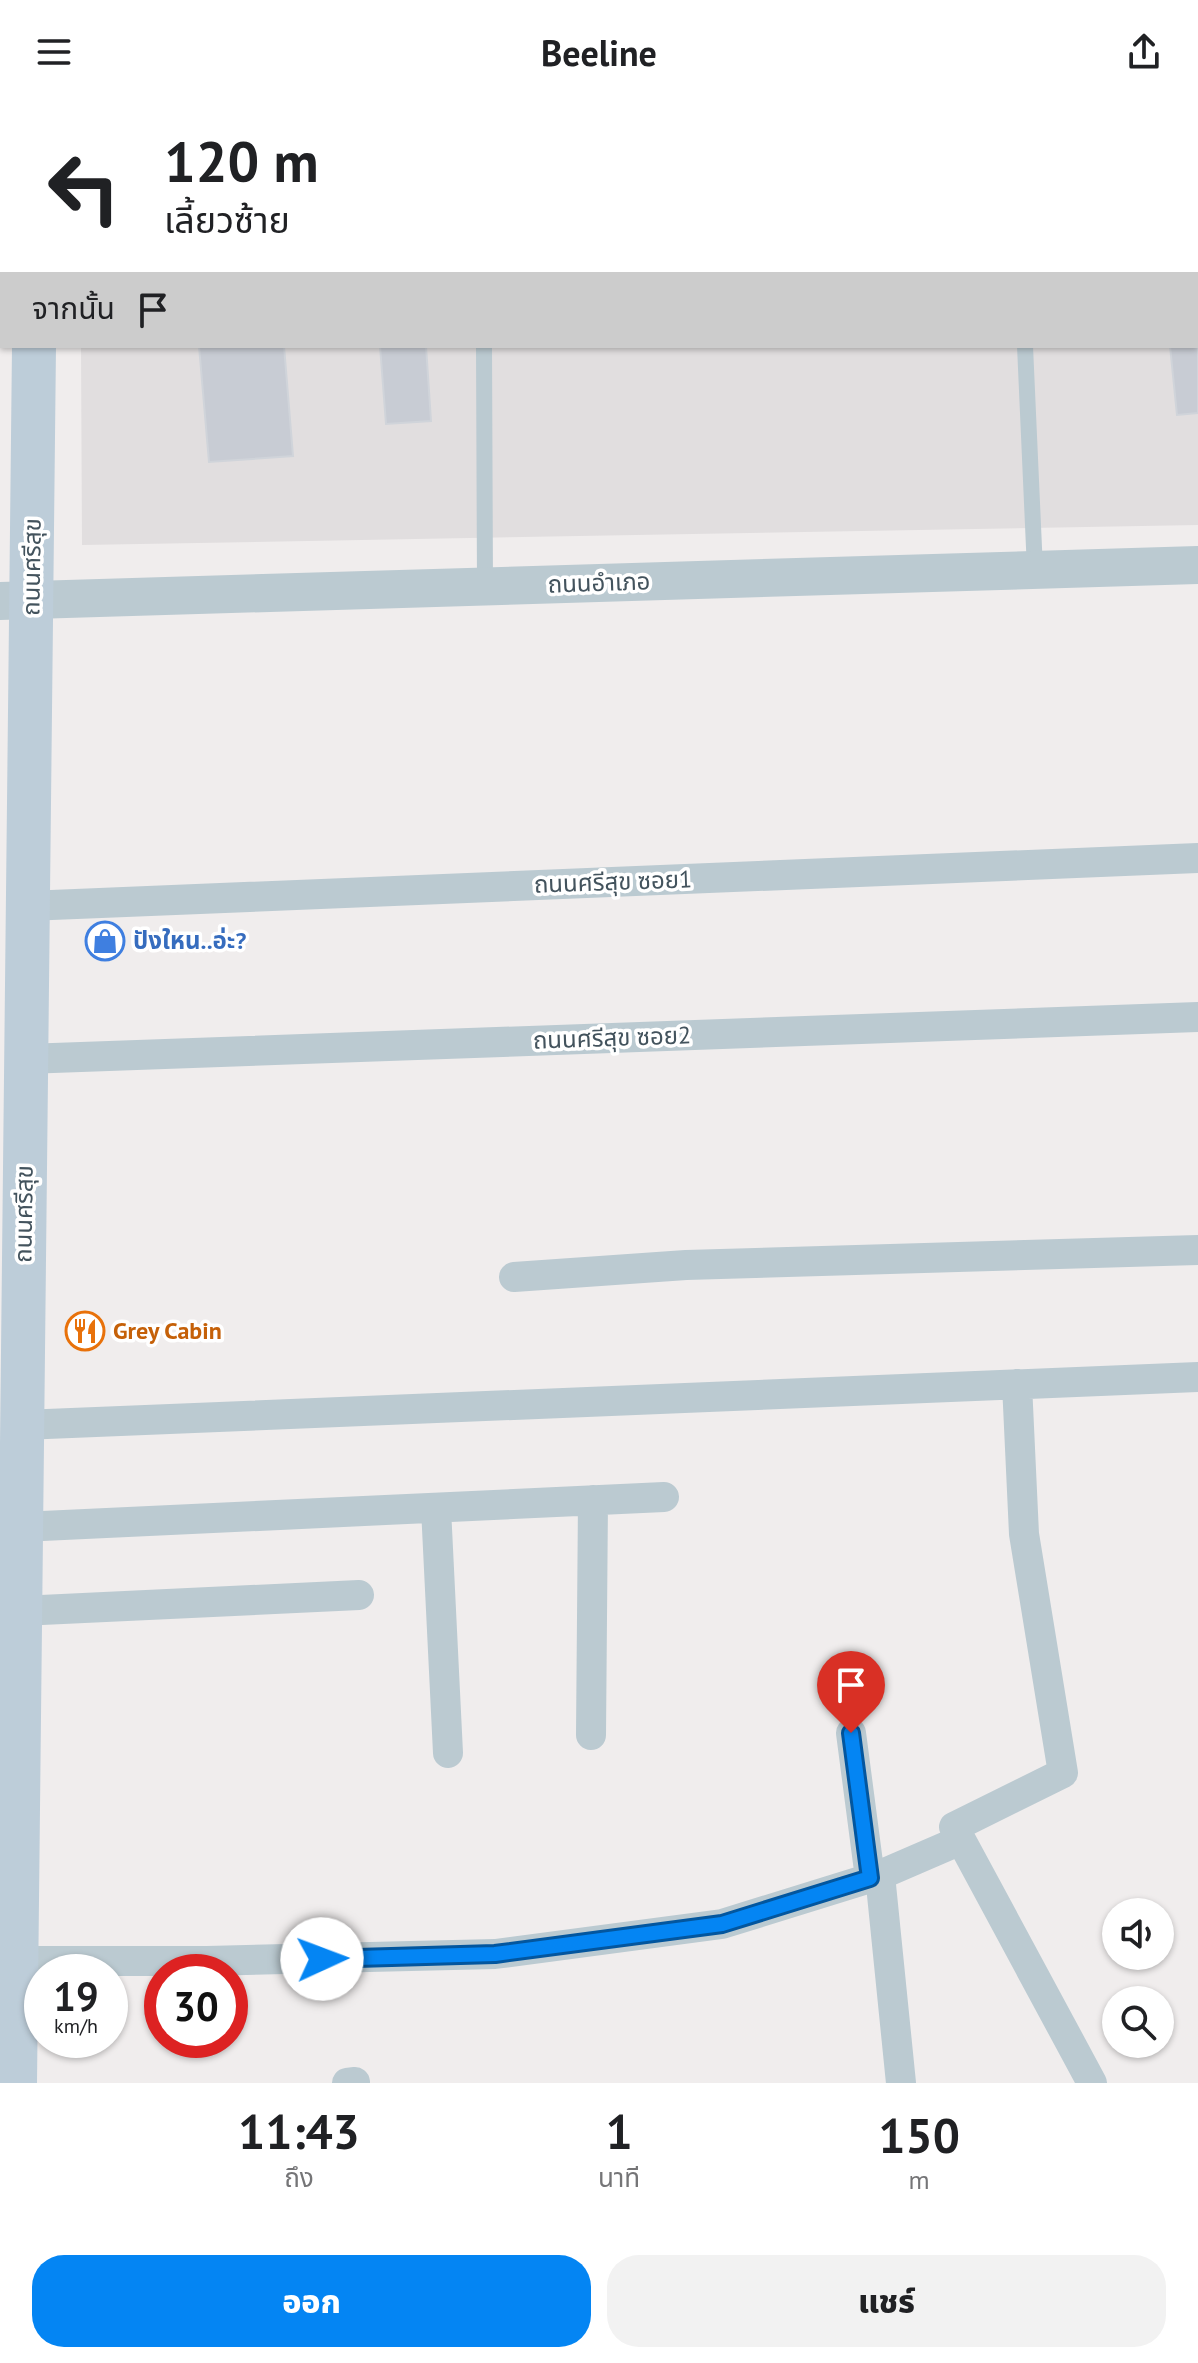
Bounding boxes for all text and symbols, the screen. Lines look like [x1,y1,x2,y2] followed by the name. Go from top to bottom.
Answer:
[541,29,657,76] text: Beeline
[32,30,76,74] icon: menu
[1122,30,1166,74] icon: share
[164,125,319,197] text: 120 m
[32,136,136,240] icon: left
[164,196,290,243] text: เลี้ยวซ้าย
[32,288,115,327] text: จากนั้น
[131,288,175,332] icon: arrive
[15,518,48,616] street label: ถนนศรีสุข
[547,565,651,600] street label: ถนนอำเภอ
[533,863,693,900] street label: ถนนศรีสุข ซอย1
[84,920,126,962] shop icon: ปังใหน..อ่ะ?
[133,925,246,956] place label: ปังใหน..อ่ะ?
[532,1019,692,1056] street label: ถนนศรีสุข ซอย2
[7,1165,40,1263] street label: ถนนศรีสุข
[64,1310,106,1352] restaurant icon: Grey Cabin
[113,1315,222,1346] place label: Grey Cabin
[817,1651,885,1733] pin
[829,1663,873,1707] icon: arrive
[1102,1898,1174,2058] map controls
[1102,1898,1174,1970] button: sound
[280,1917,364,2001] position arrow
[144,1954,248,2058] speed limit sign: 30
[53,1970,99,2022] text: 19
[1102,1986,1174,2058] button: search
[54,2013,98,2039] text: km/h
[238,2100,360,2162] text: 11:43
[605,2100,633,2162] text: 1
[878,2104,960,2166] text: 150
[284,2161,314,2194] text: ถึง
[598,2161,640,2194] text: นาที
[909,2163,930,2196] text: m
[32,2255,591,2347] button: ออก
[607,2255,1166,2347] button: แชร์

